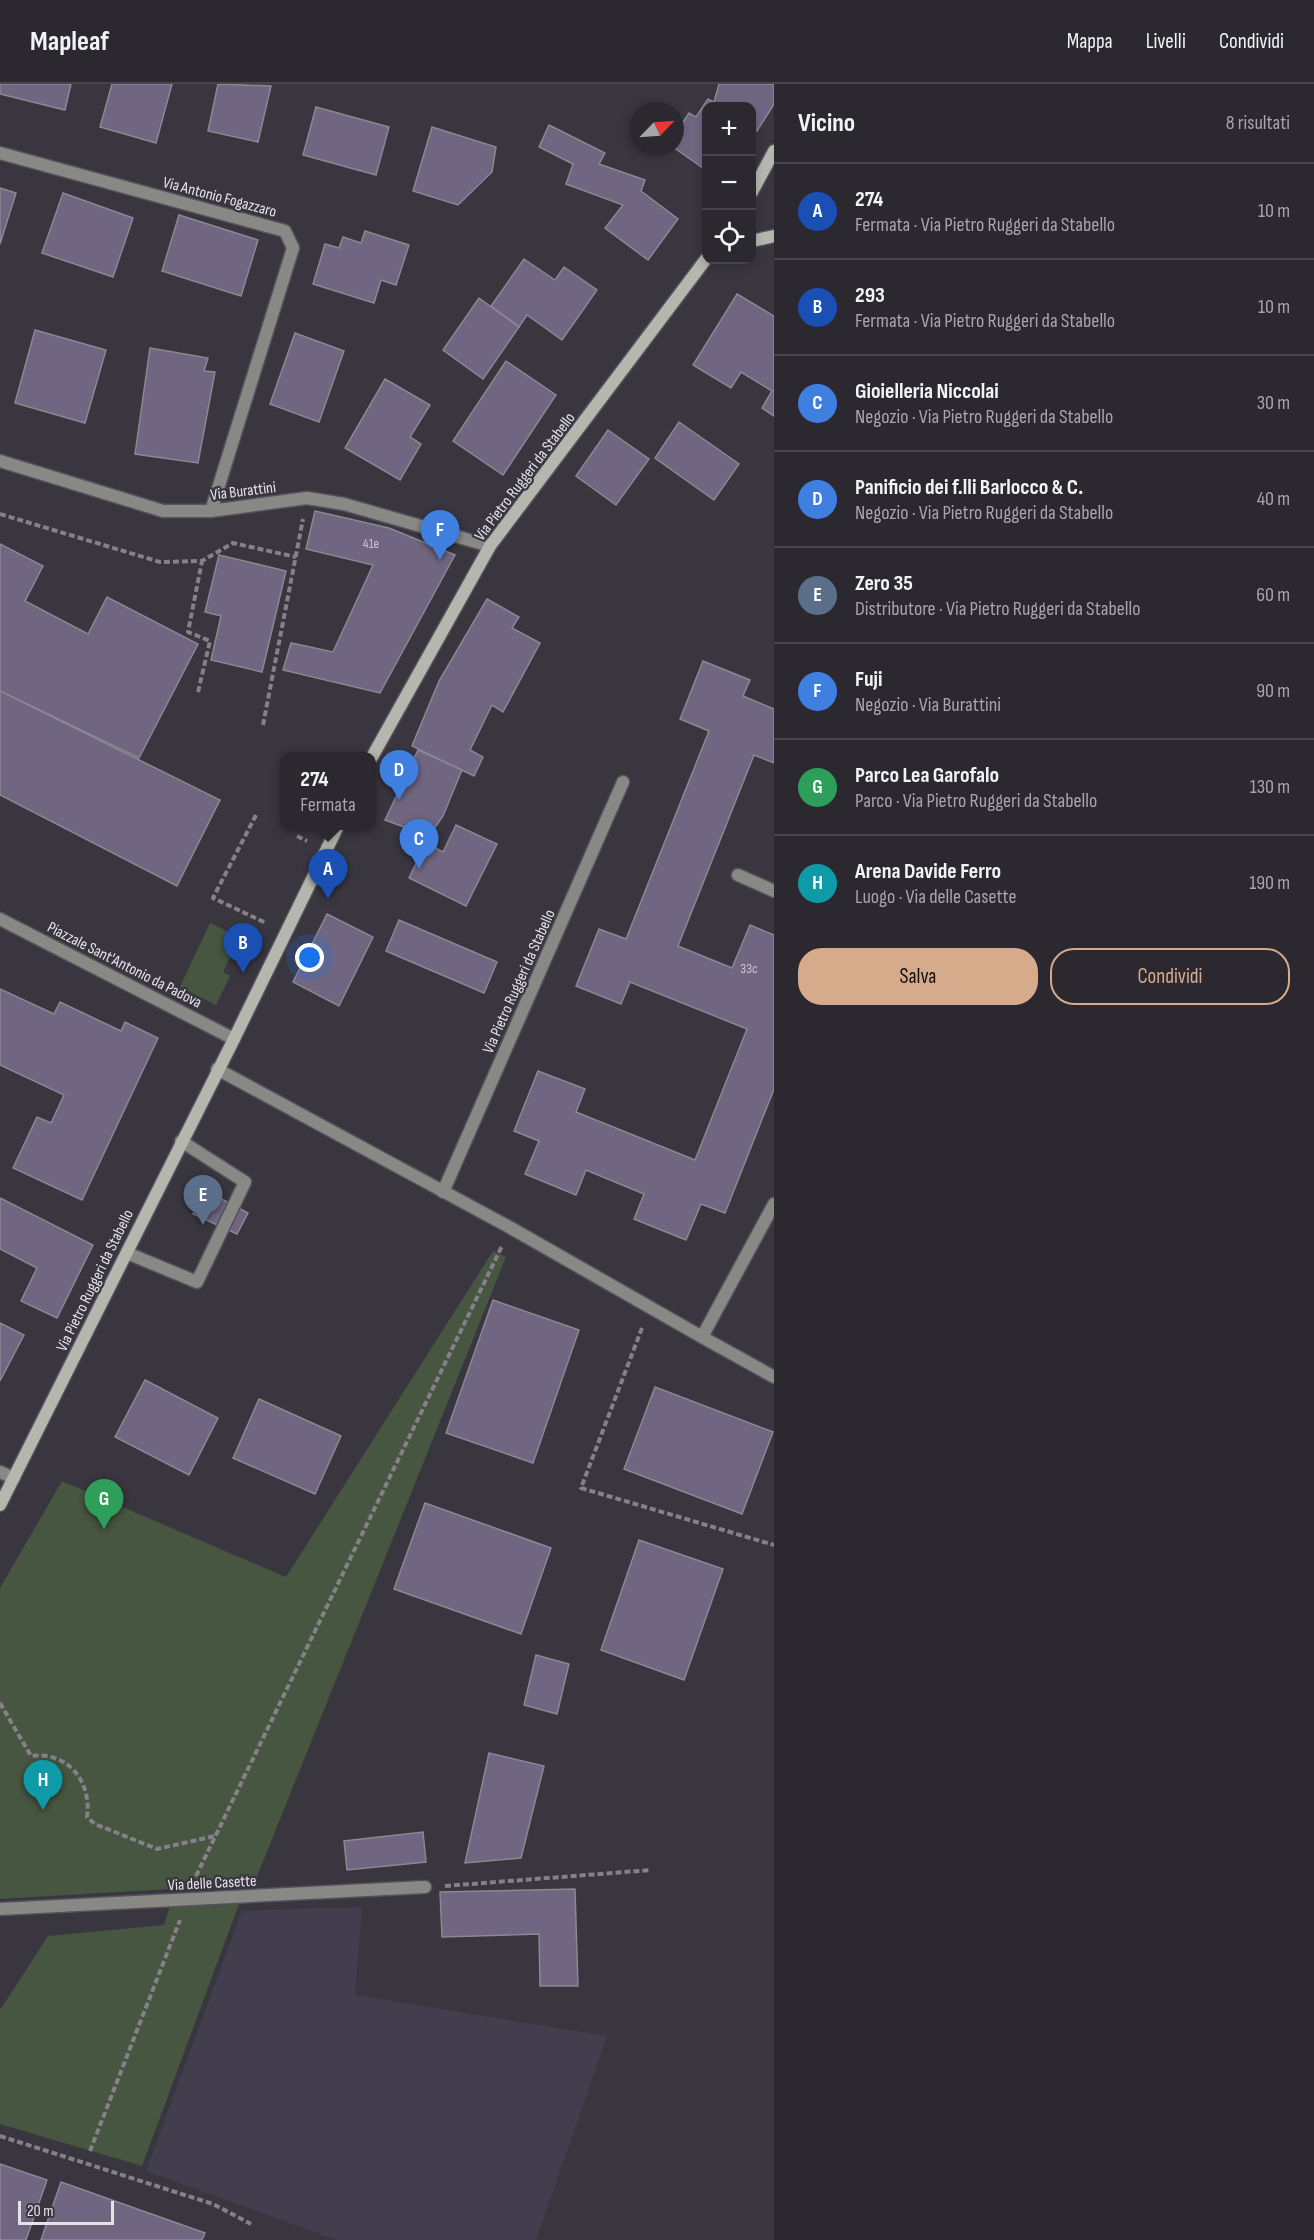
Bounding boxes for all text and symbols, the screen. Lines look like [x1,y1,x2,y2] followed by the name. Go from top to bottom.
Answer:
[30,25,109,58] text: Mapleaf
[1067,29,1113,54] text: Mappa
[1146,29,1186,54] text: Livelli
[1219,29,1284,54] text: Condividi
[630,102,684,156] north arrow
[702,102,756,264] map controls
[702,102,756,156] button: +
[798,108,855,139] text: Vicino
[1226,111,1290,135] text: 8 risultati
[702,156,756,210] button: −
[161,173,278,222] street label: Via Antonio Fogazzaro
[855,186,883,213] text: 274
[813,199,822,223] text: A
[1258,199,1290,223] text: 10 m
[702,210,756,264] button: locate
[855,213,1115,237] text: Fermata · Via Pietro Ruggeri da Stabello
[855,282,885,309] text: 293
[813,295,822,319] text: B
[1258,295,1290,319] text: 10 m
[855,309,1115,333] text: Fermata · Via Pietro Ruggeri da Stabello
[855,378,999,405] text: Gioielleria Niccolai
[812,391,823,415] text: C
[1257,391,1290,415] text: 30 m
[855,405,1113,429] text: Negozio · Via Pietro Ruggeri da Stabello
[471,409,580,545] street label: Via Pietro Ruggeri da Stabello
[855,474,1083,501] text: Panificio dei f.lli Barlocco & C.
[209,478,277,505] street label: Via Burattini
[812,487,823,511] text: D
[1257,487,1290,511] text: 40 m
[855,501,1113,525] text: Negozio · Via Pietro Ruggeri da Stabello
[420,510,460,560] pin: F
[363,535,379,552] house number: 41e
[855,570,913,597] text: Zero 35
[813,583,822,607] text: E
[1256,583,1290,607] text: 60 m
[855,597,1140,621] text: Distributore · Via Pietro Ruggeri da Stabello
[855,666,882,693] text: Fuji
[813,679,822,703] text: F
[1256,679,1290,703] text: 90 m
[855,693,1001,717] text: Negozio · Via Burattini
[380,750,418,800] pin: D
[280,752,376,830] popup
[855,762,999,789] text: Parco Lea Garofalo
[300,766,329,793] text: 274
[812,775,823,799] text: G
[1250,775,1290,799] text: 130 m
[855,789,1097,813] text: Parco · Via Pietro Ruggeri da Stabello
[300,793,356,817] text: Fermata
[400,820,438,869] pin: C
[308,850,348,899] pin: A
[855,858,1001,885] text: Arena Davide Ferro
[812,871,823,895] text: H
[1249,871,1290,895] text: 190 m
[855,885,1016,909] text: Luogo · Via delle Casette
[479,907,560,1057] street label: Via Pietro Ruggeri da Stabello
[44,918,205,1013] street label: Piazzale Sant'Antonio da Padova
[224,924,262,973] pin: B
[295,943,324,972] your location
[798,948,1038,1005] button: Salva
[1050,948,1290,1005] button: Condividi
[740,960,758,977] house number: 33c
[184,1176,222,1225] pin: E
[53,1207,138,1355] street label: Via Pietro Ruggeri da Stabello
[84,1480,124,1529] pin: G
[24,1760,63,1810] pin: H
[167,1872,257,1895] street label: Via delle Casette
[18,2198,114,2226] scale bar
[27,2202,54,2221] text: 20 m

